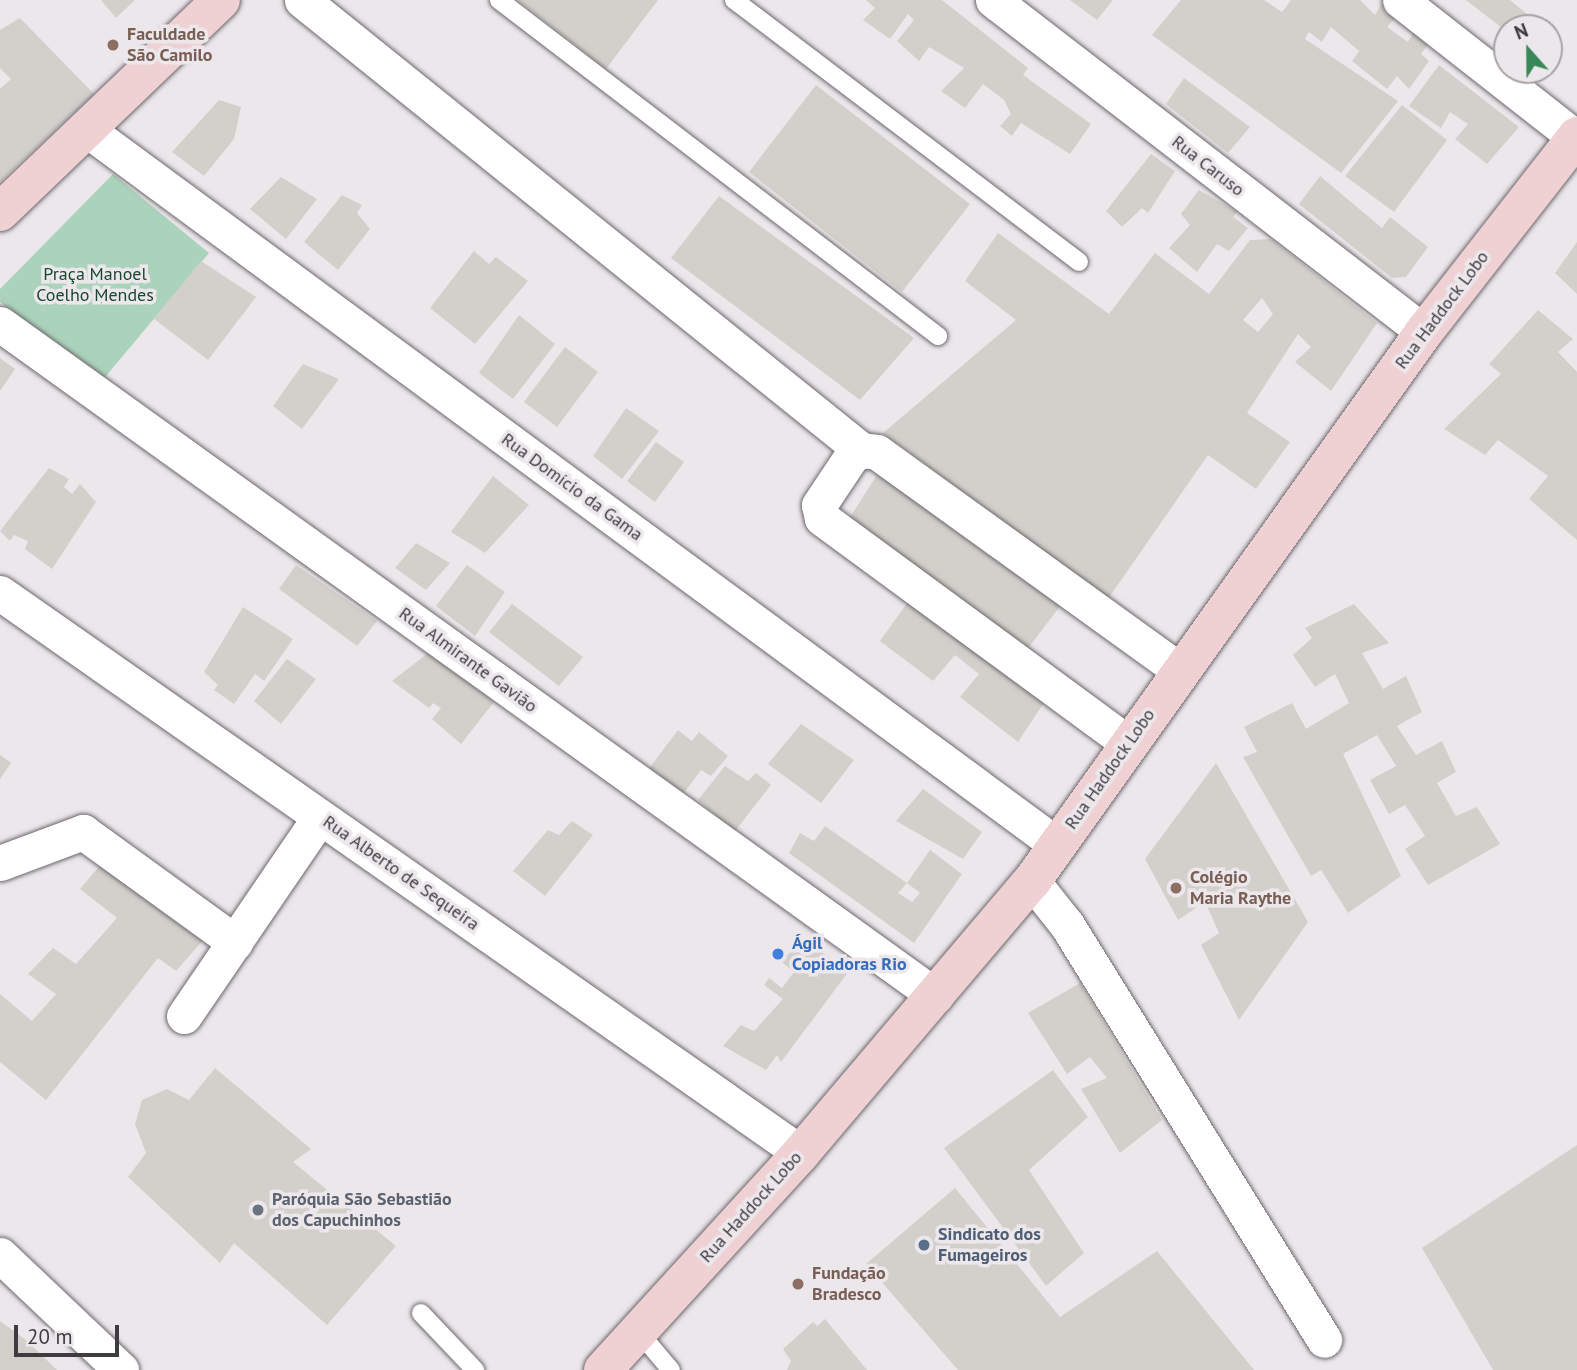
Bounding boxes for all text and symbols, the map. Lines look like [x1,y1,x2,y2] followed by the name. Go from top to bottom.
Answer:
[1493,14,1563,84] north arrow
[1511,18,1531,45] text: N
[127,24,213,66] place label: Faculdade São Camilo
[105,37,121,53] marker: Faculdade São Camilo
[1168,131,1248,201] street label: Rua Caruso
[1390,246,1494,374] street label: Rua Haddock Lobo
[36,264,154,306] park label: Praça Manoel Coelho Mendes
[497,429,647,545] street label: Rua Domício da Gama
[395,602,541,718] street label: Rua Almirante Gavião
[1060,704,1160,834] street label: Rua Haddock Lobo
[319,811,483,935] street label: Rua Alberto de Sequeira
[1190,867,1291,910] place label: Colégio Maria Raythe
[1168,880,1184,896] marker: Colégio Maria Raythe
[792,933,907,976] place label: Ágil Copiadoras Rio
[770,946,786,962] marker: Ágil Copiadoras Rio
[695,1147,807,1267] street label: Rua Haddock Lobo
[272,1189,452,1232] place label: Paróquia São Sebastião dos Capuchinhos
[250,1202,266,1218] marker: Paróquia São Sebastião dos Capuchinhos
[938,1224,1041,1266] place label: Sindicato dos Fumageiros
[916,1237,932,1253] marker: Sindicato dos Fumageiros
[812,1263,886,1306] place label: Fundação Bradesco
[790,1276,806,1292] marker: Fundação Bradesco
[18,1310,122,1354] scale bar
[27,1323,73,1350] text: 20 m

